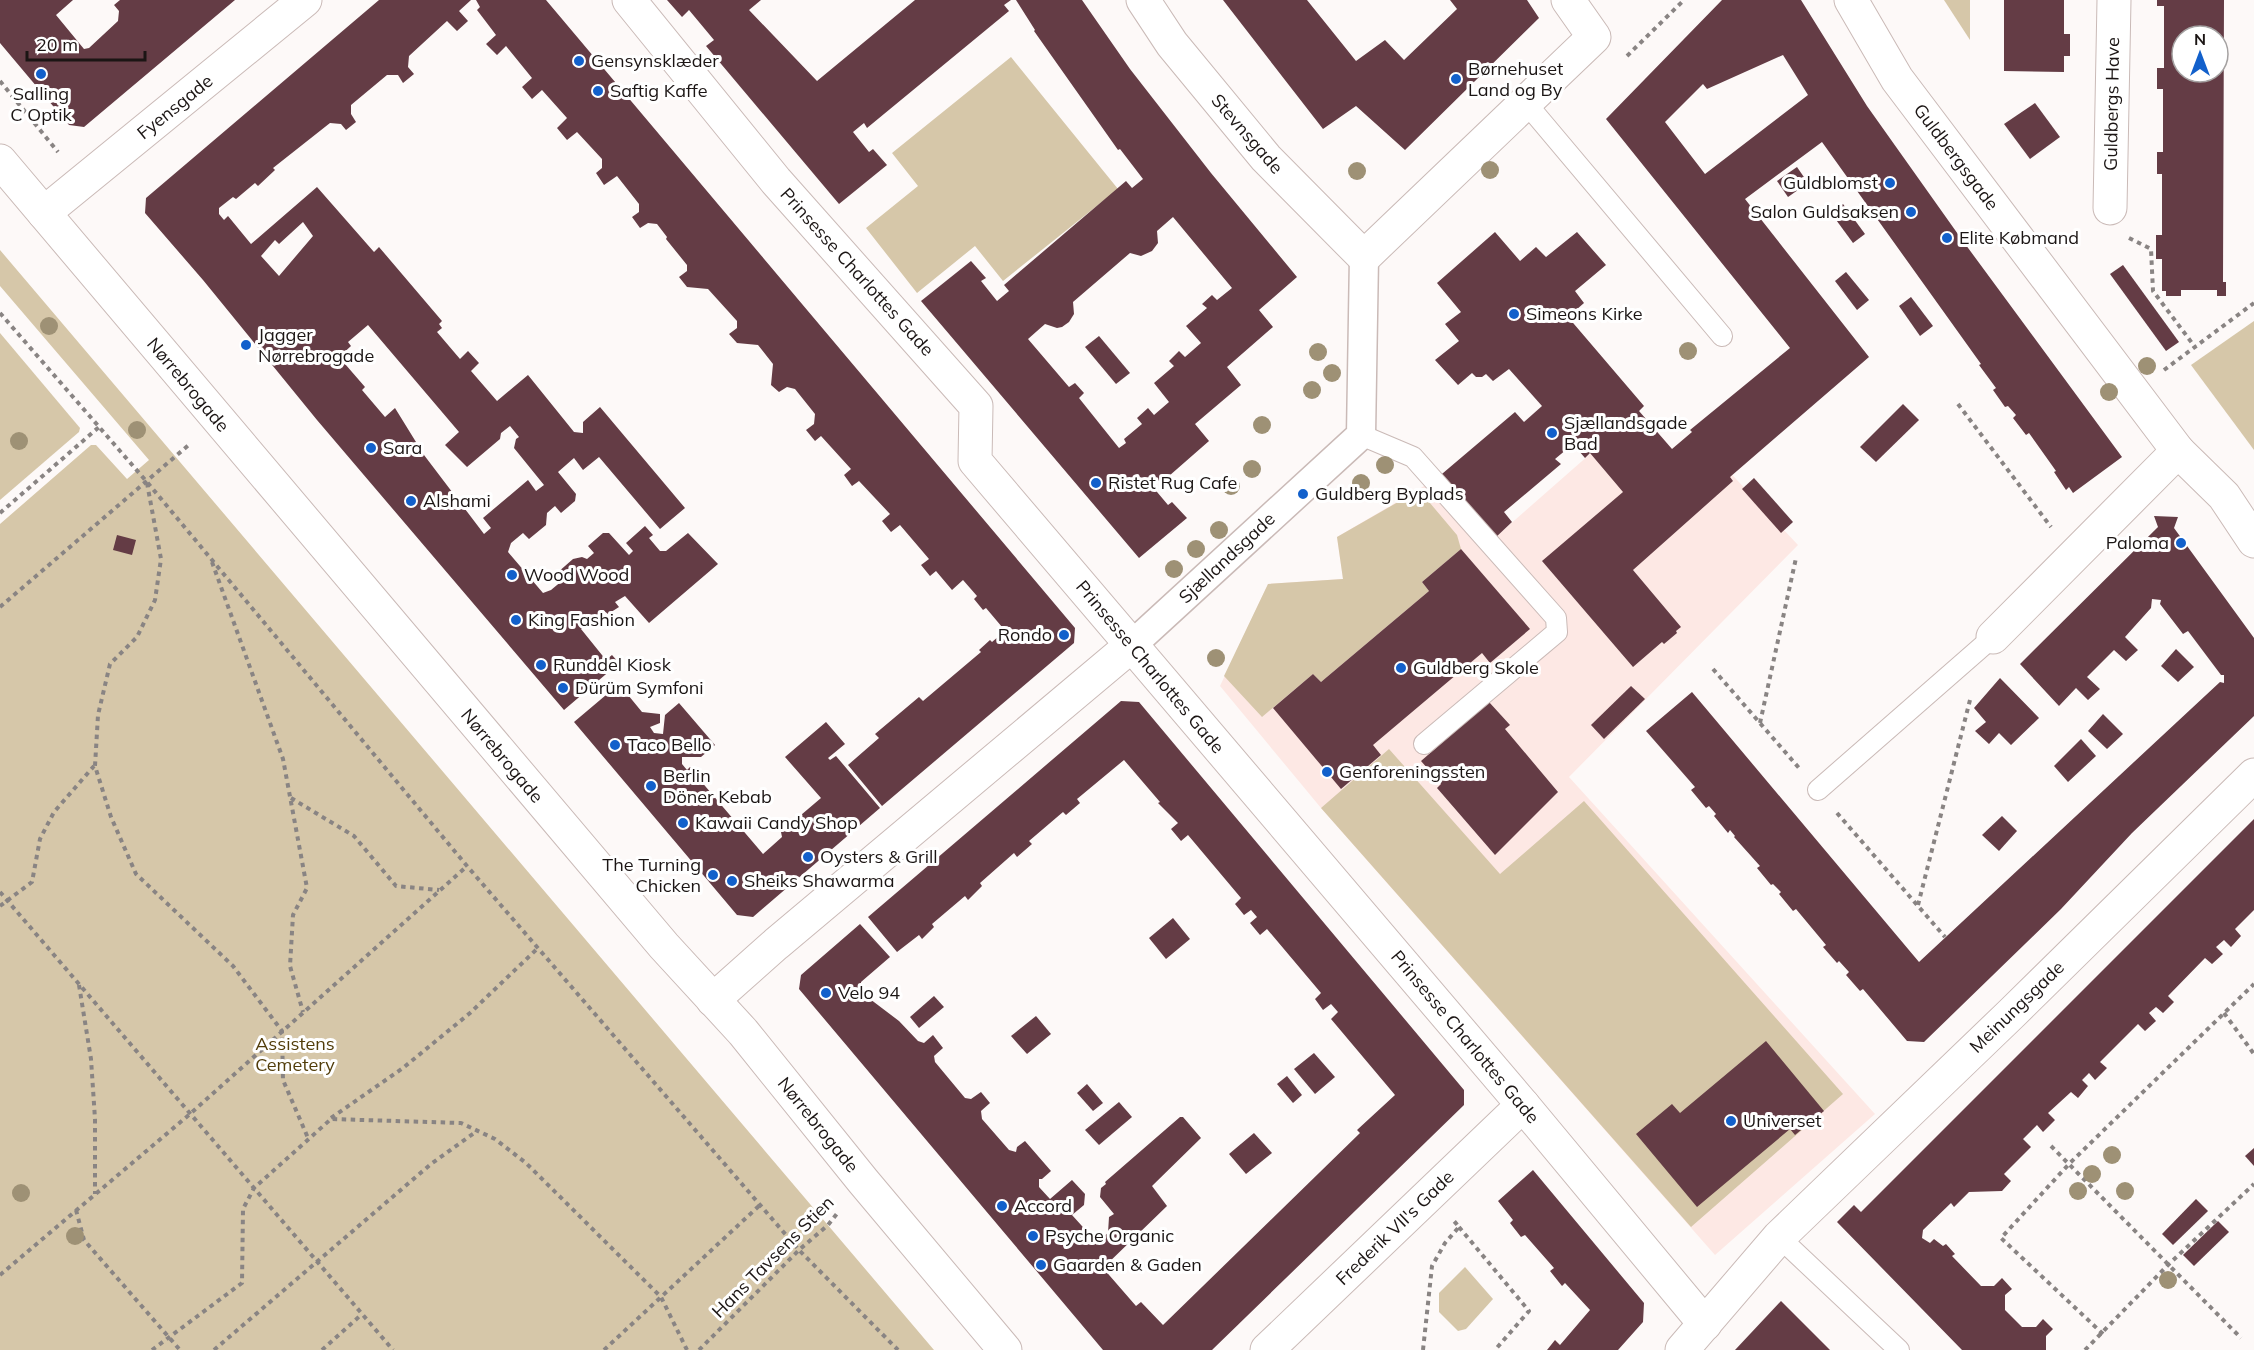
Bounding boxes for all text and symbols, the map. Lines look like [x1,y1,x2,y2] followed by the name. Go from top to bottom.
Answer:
[27,24,146,62] scale bar
[2170,24,2230,84] north arrow
[2194,29,2206,49] text: N
[36,33,78,56] text: 20 m
[2099,37,2124,171] street label: Guldbergs Have
[591,49,719,72] place label: Gensynsklæder
[572,54,586,68] marker: Gensynsklæder
[1468,57,1563,101] place label: Børnehuset Land og By
[34,67,48,81] marker: Salling C Optik
[132,69,217,144] street label: Fyensgade
[1449,72,1463,86] marker: Børnehuset Land og By
[610,79,707,102] place label: Saftig Kaffe
[10,82,72,126] place label: Salling C Optik
[591,84,605,98] marker: Saftig Kaffe
[1206,89,1288,178] street label: Stevnsgade
[1909,99,2004,215] street label: Guldbergsgade
[1783,171,1878,194] place label: Guldblomst
[1883,176,1897,190] marker: Guldblomst
[776,183,939,361] street label: Prinsesse Charlottes Gade
[1750,200,1899,223] place label: Salon Guldsaksen
[1904,205,1918,219] marker: Salon Guldsaksen
[1959,226,2079,249] place label: Elite Købmand
[1940,231,1954,245] marker: Elite Købmand
[1526,302,1643,325] place label: Simeons Kirke
[1507,307,1521,321] marker: Simeons Kirke
[258,323,374,367] place label: Jagger Nørrebrogade
[142,333,235,437] street label: Nørrebrogade
[239,338,253,352] marker: Jagger Nørrebrogade
[1564,411,1687,455] place label: Sjællandsgade Bad
[1545,426,1559,440] marker: Sjællandsgade Bad
[383,436,422,459] place label: Sara
[364,441,378,455] marker: Sara
[1108,471,1237,494] place label: Ristet Rug Cafe
[1089,476,1103,490] marker: Ristet Rug Cafe
[1315,482,1464,505] place label: Guldberg Byplads
[1296,487,1310,501] marker: Guldberg Byplads
[423,489,491,512] place label: Alshami
[404,494,418,508] marker: Alshami
[1174,507,1280,608] street label: Sjællandsgade
[2106,531,2169,554] place label: Paloma
[2174,536,2188,550] marker: Paloma
[524,563,629,586] place label: Wood Wood
[505,568,519,582] marker: Wood Wood
[1071,575,1230,758] street label: Prinsesse Charlottes Gade
[528,608,635,631] place label: King Fashion
[509,613,523,627] marker: King Fashion
[998,623,1052,646] place label: Rondo
[1057,628,1071,642] marker: Rondo
[553,653,672,676] place label: Runddel Kiosk
[1413,656,1539,679] place label: Guldberg Skole
[534,658,548,672] marker: Runddel Kiosk
[1394,661,1408,675] marker: Guldberg Skole
[575,676,704,699] place label: Dürüm Symfoni
[556,681,570,695] marker: Dürüm Symfoni
[456,704,549,808] street label: Nørrebrogade
[627,733,712,756] place label: Taco Bello
[608,738,622,752] marker: Taco Bello
[1339,760,1485,783] place label: Genforeningssten
[663,764,772,808] place label: Berlin Döner Kebab
[1320,765,1334,779] marker: Genforeningssten
[644,779,658,793] marker: Berlin Döner Kebab
[695,811,858,834] place label: Kawaii Candy Shop
[676,816,690,830] marker: Kawaii Candy Shop
[820,845,938,868] place label: Oysters & Grill
[801,850,815,864] marker: Oysters & Grill
[602,853,701,897] place label: The Turning Chicken
[706,868,720,882] marker: The Turning Chicken
[744,869,894,892] place label: Sheiks Shawarma
[725,874,739,888] marker: Sheiks Shawarma
[1386,945,1545,1128] street label: Prinsesse Charlottes Gade
[1964,956,2069,1058] street label: Meinungsgade
[838,981,900,1004] place label: Velo 94
[819,986,833,1000] marker: Velo 94
[255,1032,335,1076] park label: Assistens Cemetery
[773,1072,864,1177] street label: Nørrebrogade
[1743,1109,1822,1132] place label: Universet
[1724,1114,1738,1128] marker: Universet
[1331,1165,1459,1290] street label: Frederik VII's Gade
[707,1191,839,1323] street label: Hans Tavsens Stien
[1014,1194,1072,1217] place label: Accord
[995,1199,1009,1213] marker: Accord
[1045,1224,1174,1247] place label: Psyche Organic
[1026,1229,1040,1243] marker: Psyche Organic
[1053,1253,1202,1276] place label: Gaarden & Gaden
[1034,1258,1048,1272] marker: Gaarden & Gaden

